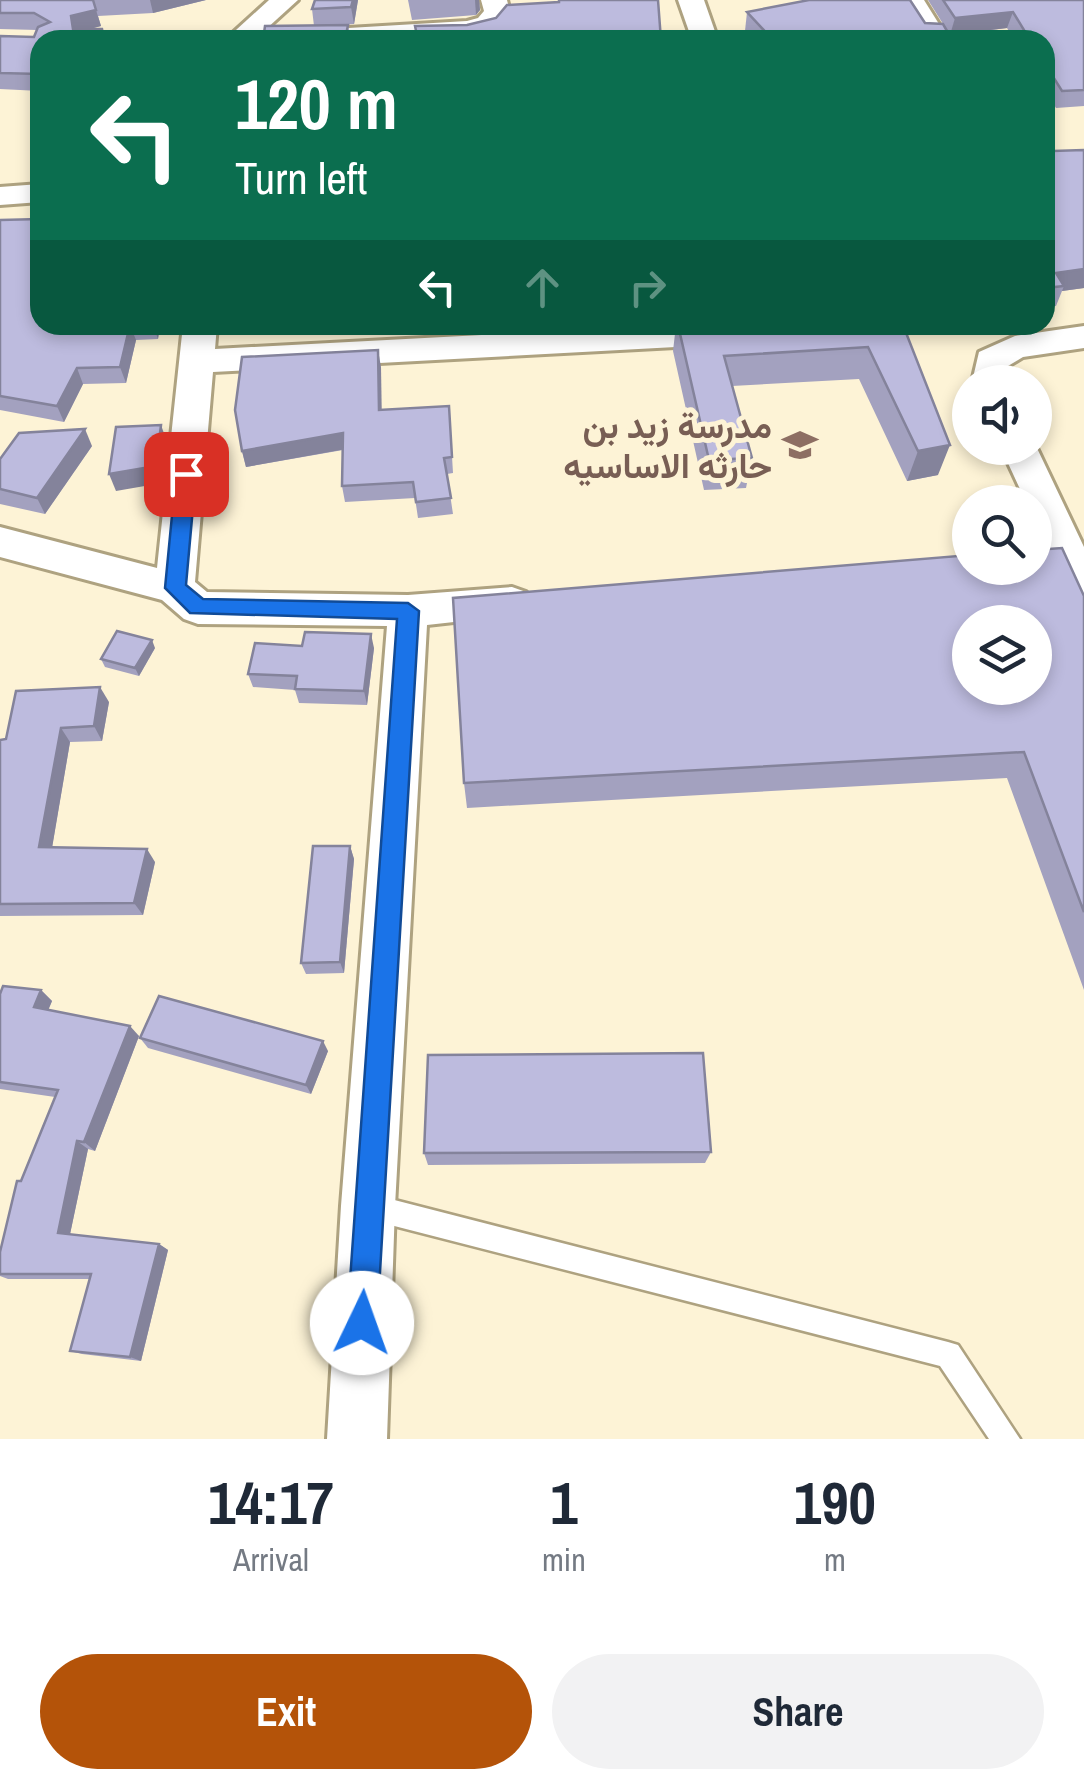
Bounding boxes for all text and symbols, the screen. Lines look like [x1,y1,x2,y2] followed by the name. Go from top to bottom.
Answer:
[235,57,398,151] text: 120 m
[70,70,200,200] icon: left
[235,147,367,208] text: Turn left
[410,260,465,315] icon: left
[515,260,570,315] icon: ahead
[620,260,675,315] icon: right
[952,365,1052,705] map controls
[952,365,1052,465] button: sound
[563,402,772,489] place label: مدرسة زيد بن حارثه الاساسيه
[781,426,819,464] school or university icon: مدرسة زيد بن حارثه الاساسيه
[144,432,229,517] pin
[159,447,214,502] icon: arrive
[952,485,1052,585] button: search
[952,605,1052,705] button: layers
[310,1271,414,1375] position arrow
[208,1462,334,1543] text: 14:17
[550,1462,578,1543] text: 1
[794,1462,876,1543] text: 190
[233,1538,309,1581] text: Arrival
[542,1538,586,1581] text: min
[824,1538,846,1581] text: m
[40,1654,532,1769] button: Exit
[552,1654,1044,1769] button: Share

